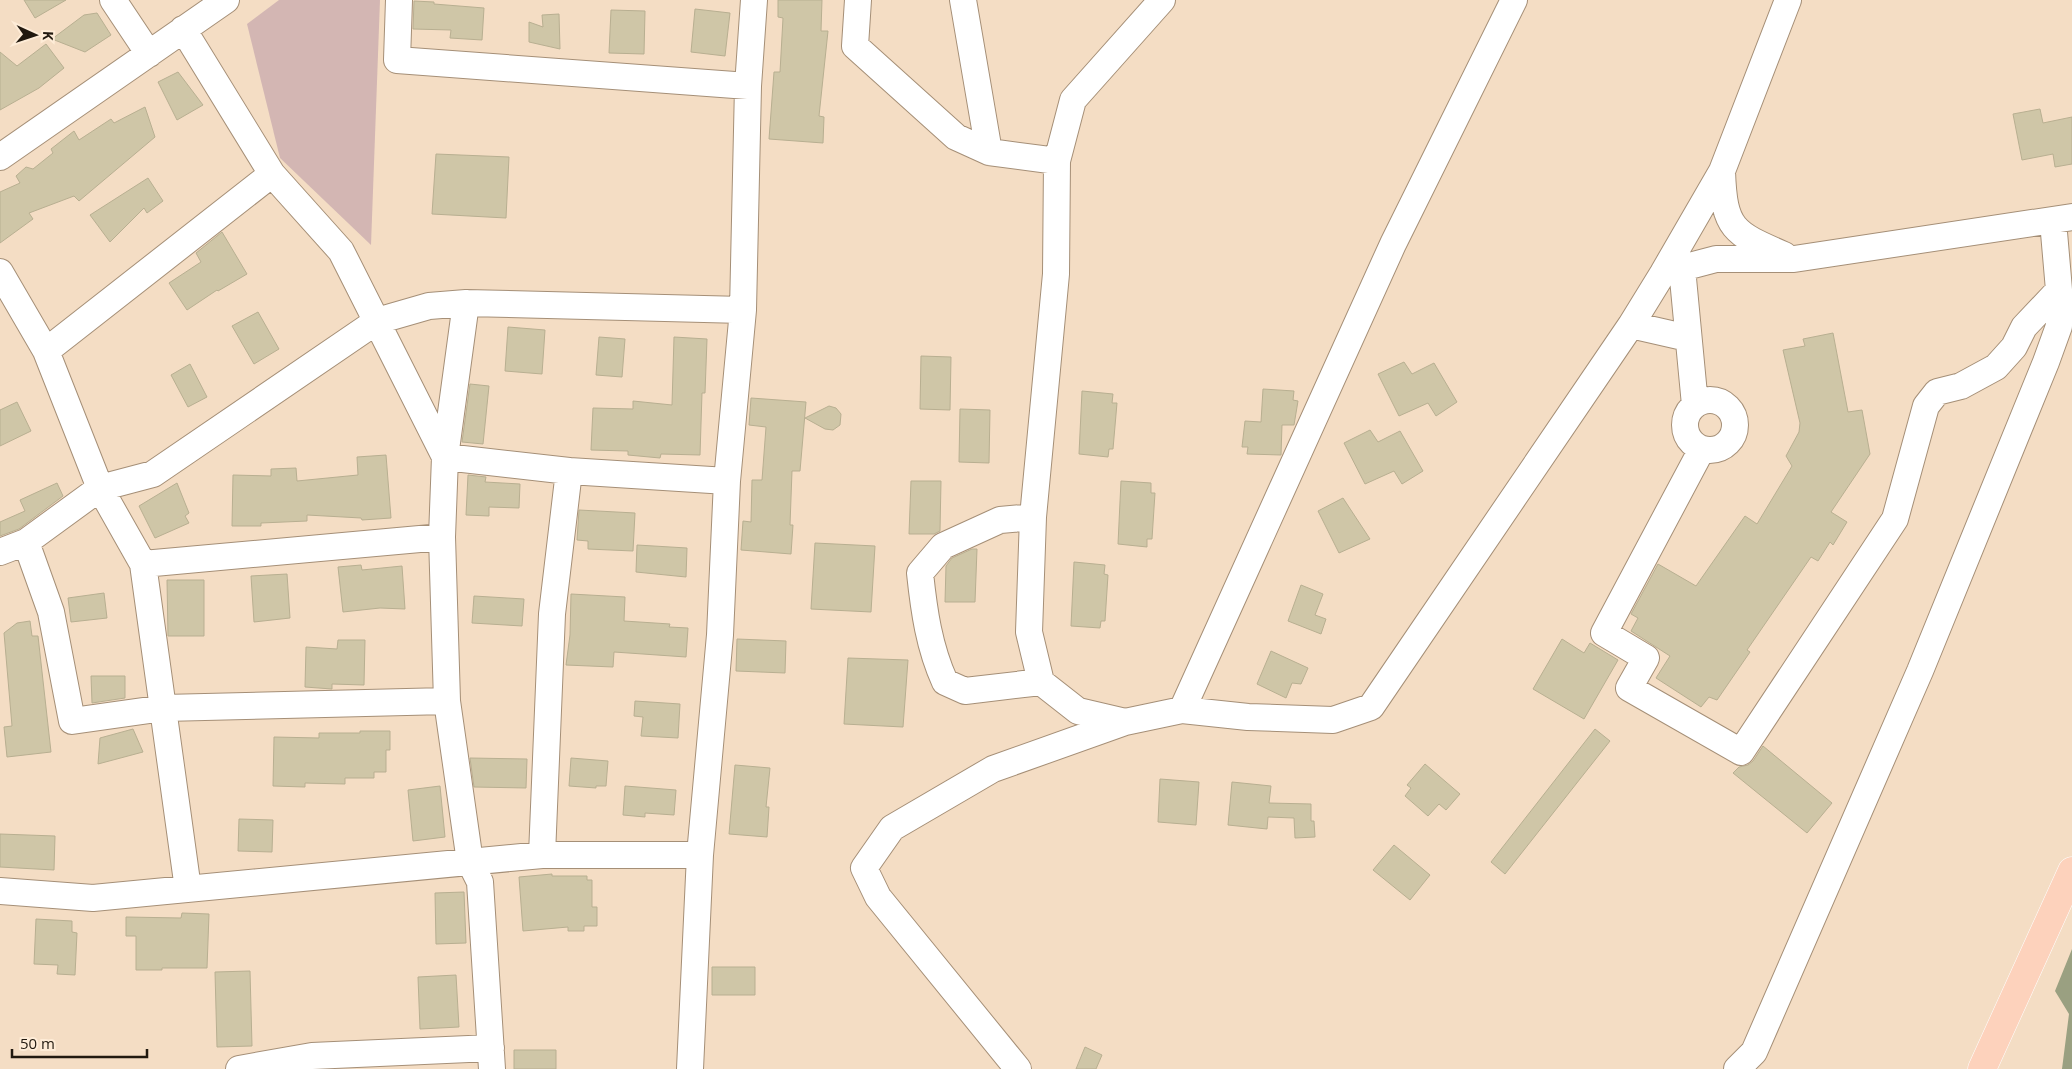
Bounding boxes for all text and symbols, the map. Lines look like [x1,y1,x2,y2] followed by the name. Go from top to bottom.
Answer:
[10,10,60,60] north arrow
[39,31,58,42] text: K
[12,1026,148,1058] scale bar
[20,1033,55,1053] text: 50 m

